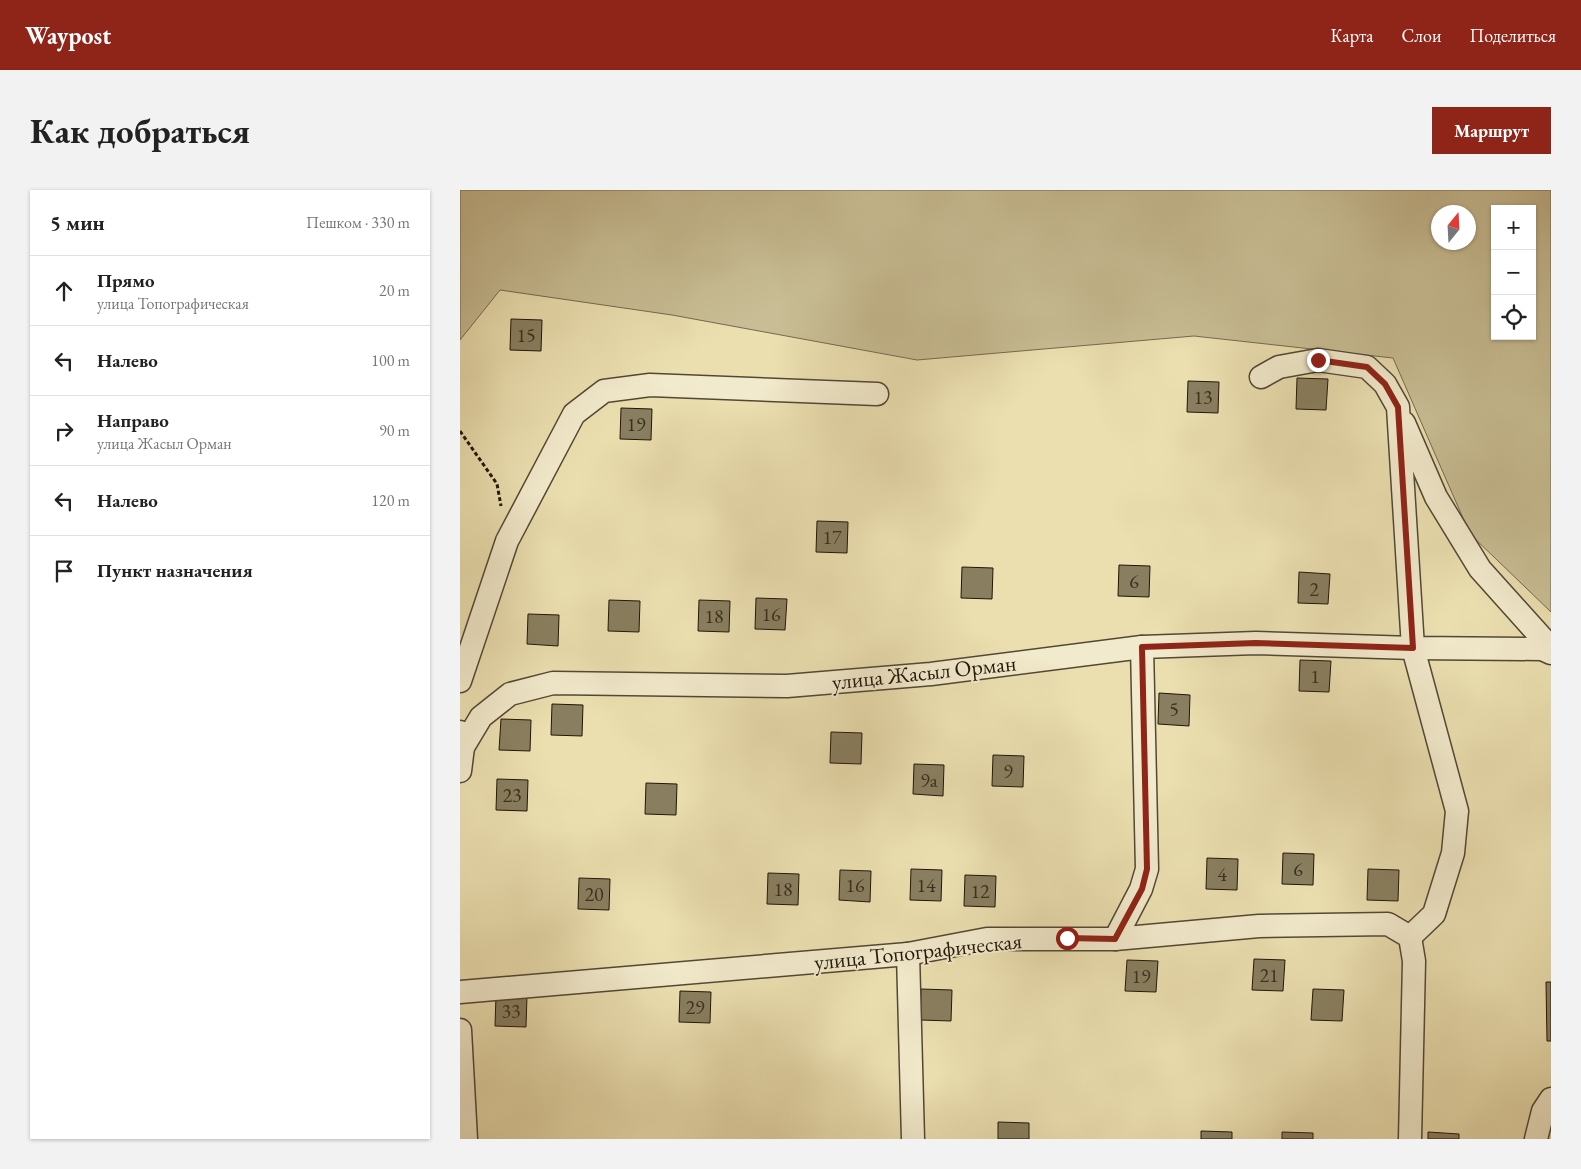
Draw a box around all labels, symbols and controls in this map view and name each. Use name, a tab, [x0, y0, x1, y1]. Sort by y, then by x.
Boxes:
text: Waypost	[25, 20, 111, 51]
text: Карта	[1331, 24, 1374, 47]
text: Слои	[1402, 24, 1441, 47]
text: Поделиться	[1469, 24, 1556, 47]
button: Маршрут	[1432, 107, 1551, 154]
text: Как добраться	[30, 108, 250, 153]
north arrow	[1431, 205, 1476, 250]
map controls	[1491, 205, 1536, 340]
button: +	[1491, 205, 1536, 250]
text: 5 мин	[50, 209, 105, 236]
text: Пешком · 330 m	[306, 212, 410, 233]
button: −	[1491, 250, 1536, 295]
text: Прямо	[97, 268, 155, 293]
icon: ahead	[50, 277, 78, 305]
text: 20 m	[379, 280, 410, 301]
text: улица Топографическая	[97, 293, 249, 314]
button: locate	[1491, 295, 1536, 340]
house number: 15	[516, 322, 536, 348]
icon: left	[50, 347, 78, 375]
text: Налево	[97, 348, 158, 373]
route end	[1307, 349, 1330, 372]
text: 100 m	[371, 350, 410, 371]
house number: 13	[1193, 384, 1213, 410]
text: Направо	[97, 408, 169, 433]
house number: 19	[626, 411, 646, 437]
icon: right	[50, 417, 78, 445]
text: 90 m	[379, 420, 410, 441]
text: улица Жасыл Орман	[97, 433, 232, 454]
icon: left	[50, 487, 78, 515]
text: Налево	[97, 488, 158, 513]
text: 120 m	[371, 490, 410, 511]
house number: 17	[822, 524, 842, 550]
icon: arrive	[50, 557, 78, 585]
text: Пункт назначения	[97, 558, 253, 583]
house number: 6	[1129, 568, 1139, 594]
house number: 2	[1309, 576, 1319, 602]
house number: 16	[761, 601, 781, 627]
house number: 18	[704, 603, 724, 629]
street label: улица Жасыл Орман	[830, 648, 1018, 697]
house number: 1	[1310, 663, 1320, 689]
house number: 5	[1169, 696, 1179, 722]
house number: 9	[1003, 758, 1013, 784]
house number: 9а	[920, 767, 938, 793]
house number: 23	[502, 782, 522, 808]
house number: 6	[1293, 856, 1303, 882]
house number: 4	[1217, 861, 1227, 887]
house number: 16	[845, 872, 865, 898]
house number: 14	[916, 872, 936, 898]
house number: 18	[773, 876, 793, 902]
house number: 12	[970, 878, 990, 904]
house number: 20	[584, 881, 604, 907]
street label: улица Топографическая	[813, 926, 1024, 977]
route start	[1056, 927, 1079, 950]
house number: 21	[1259, 962, 1279, 988]
house number: 19	[1131, 963, 1151, 989]
house number: 29	[685, 994, 705, 1020]
house number: 33	[501, 998, 521, 1024]

